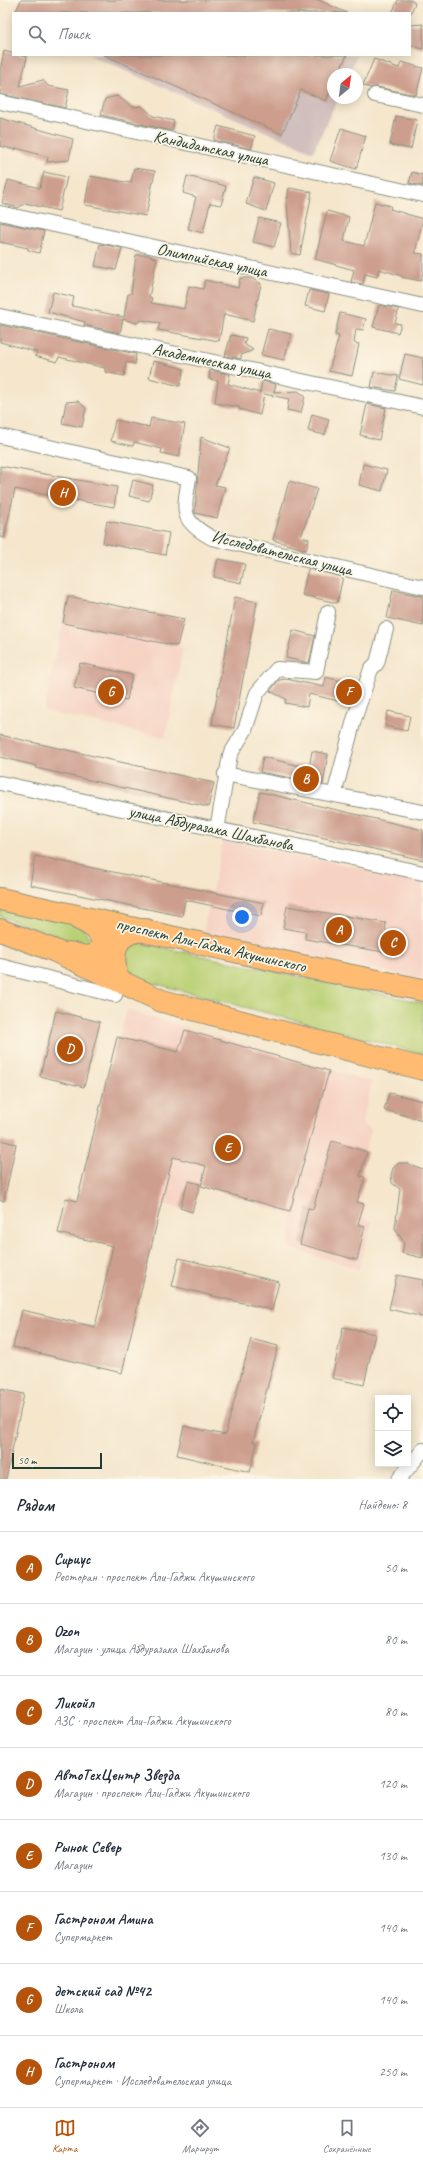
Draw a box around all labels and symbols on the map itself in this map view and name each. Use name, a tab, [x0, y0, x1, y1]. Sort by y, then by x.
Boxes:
north arrow	[327, 68, 363, 104]
street label: Кандидатская улица	[152, 126, 271, 171]
street label: Олимпийская улица	[155, 238, 270, 282]
street label: Академическая улица	[151, 338, 275, 384]
pin: H	[50, 478, 76, 508]
street label: Исследовательская улица	[210, 525, 356, 581]
pin: G	[98, 677, 124, 707]
pin: F	[336, 677, 362, 707]
pin: B	[293, 764, 319, 794]
street label: улица Абдуразака Шахбанова	[126, 800, 296, 856]
your location	[232, 907, 252, 927]
street label: проспект Али-Гаджи Акушинского	[114, 913, 309, 977]
pin: A	[326, 915, 352, 945]
pin: C	[380, 928, 406, 958]
pin: D	[57, 1034, 83, 1064]
pin: E	[215, 1133, 241, 1163]
scale bar	[12, 1451, 102, 1470]

